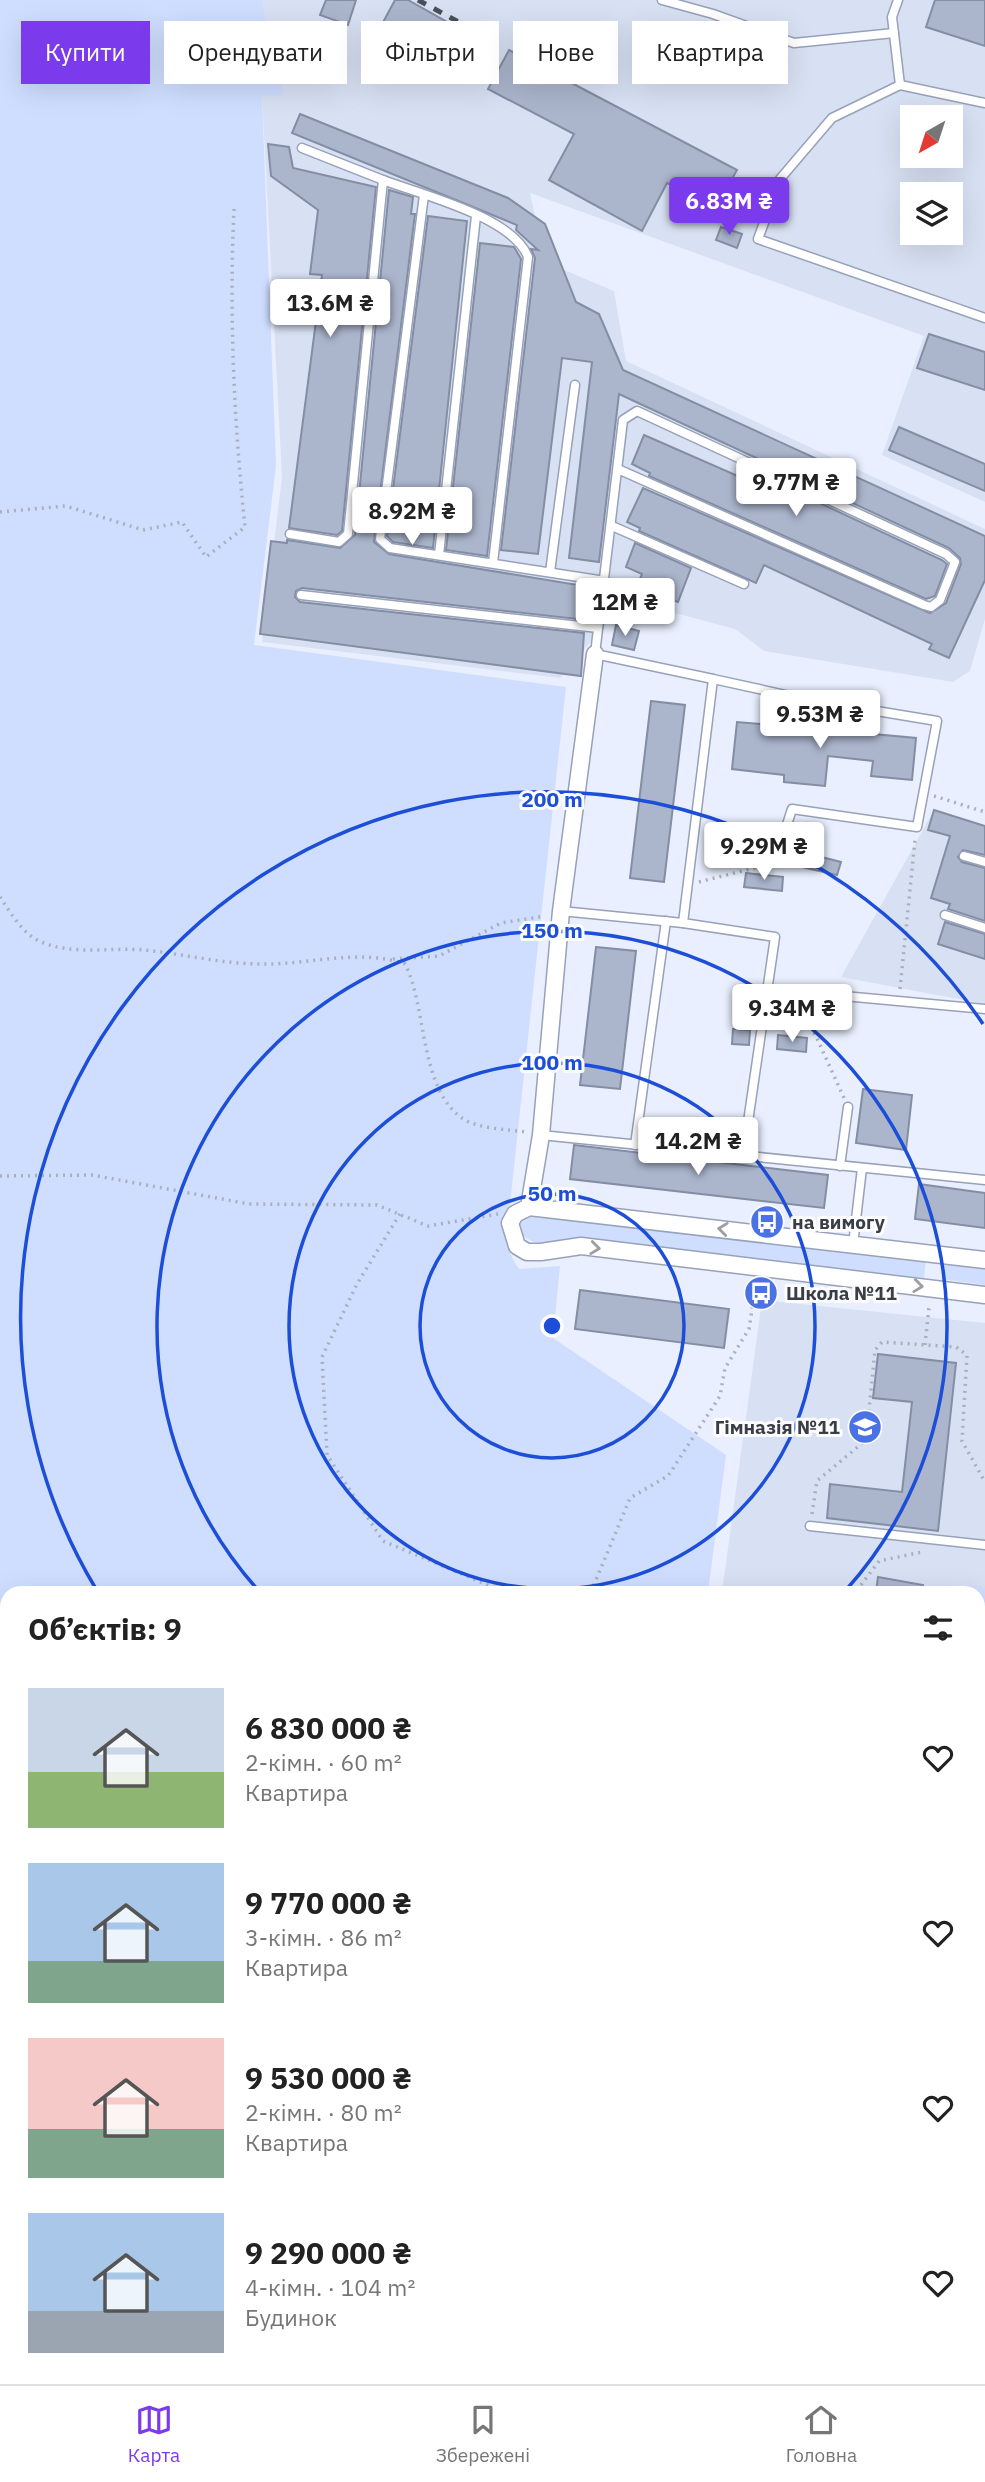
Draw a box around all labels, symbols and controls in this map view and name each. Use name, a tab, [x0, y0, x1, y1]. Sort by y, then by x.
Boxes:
chip: Купити	[21, 21, 150, 84]
chip: Орендувати	[164, 21, 347, 84]
chip: Фільтри	[361, 21, 499, 84]
chip: Нове	[513, 21, 618, 84]
chip: Квартира	[632, 21, 788, 84]
north arrow	[900, 105, 962, 168]
map controls	[900, 105, 963, 245]
pin: 6.83M ₴	[664, 177, 794, 237]
button: layers	[900, 182, 963, 245]
text: 6.83M ₴	[685, 185, 773, 215]
pin: 13.6M ₴	[265, 280, 395, 339]
text: 13.6M ₴	[286, 287, 374, 317]
pin: 9.77M ₴	[731, 458, 861, 518]
text: 9.77M ₴	[752, 466, 840, 496]
pin: 8.92M ₴	[347, 488, 477, 547]
text: 8.92M ₴	[368, 495, 456, 525]
pin: 12M ₴	[576, 578, 674, 638]
text: 12M ₴	[592, 586, 658, 616]
pin: 9.53M ₴	[755, 690, 885, 750]
text: 9.53M ₴	[776, 698, 864, 728]
text: 200 m	[521, 785, 583, 813]
pin: 9.29M ₴	[699, 822, 829, 882]
text: 9.29M ₴	[720, 830, 808, 860]
text: 150 m	[521, 916, 583, 944]
pin: 9.34M ₴	[727, 984, 857, 1044]
text: 9.34M ₴	[748, 992, 836, 1022]
text: 100 m	[521, 1048, 583, 1076]
pin: 14.2M ₴	[633, 1118, 763, 1177]
text: 14.2M ₴	[654, 1125, 742, 1155]
text: 50 m	[528, 1179, 576, 1207]
bus stop icon: на вимогу	[748, 1203, 786, 1241]
place label: на вимогу	[792, 1210, 886, 1234]
one-way arrow	[717, 1222, 728, 1237]
one-way arrow	[589, 1240, 601, 1255]
bus stop icon: Школа №11	[742, 1274, 780, 1312]
one-way arrow	[912, 1278, 924, 1293]
place label: Школа №11	[786, 1281, 898, 1305]
centre of rings	[540, 1314, 564, 1338]
school or university icon: Гімназія №11	[846, 1408, 884, 1446]
place label: Гімназія №11	[715, 1415, 841, 1439]
text: Об’єктів: 9	[28, 1609, 182, 1648]
icon: filters	[919, 1609, 957, 1647]
text: 6 830 000 ₴	[245, 1708, 412, 1747]
icon: home	[84, 1716, 168, 1800]
icon: heart	[919, 1739, 957, 1777]
text: 2-кімн. · 60 m²	[245, 1747, 402, 1777]
text: Квартира	[245, 1777, 348, 1807]
text: 9 770 000 ₴	[245, 1883, 412, 1922]
icon: home	[84, 1891, 168, 1975]
icon: heart	[919, 1914, 957, 1952]
text: 3-кімн. · 86 m²	[245, 1922, 402, 1952]
text: Квартира	[245, 1952, 348, 1982]
text: 9 530 000 ₴	[245, 2058, 412, 2097]
icon: home	[84, 2066, 168, 2150]
icon: heart	[919, 2089, 957, 2127]
text: 2-кімн. · 80 m²	[245, 2097, 402, 2127]
text: Квартира	[245, 2127, 348, 2157]
text: 9 290 000 ₴	[245, 2233, 412, 2272]
icon: home	[84, 2241, 168, 2325]
icon: heart	[919, 2264, 957, 2302]
text: 4-кімн. · 104 m²	[245, 2272, 415, 2302]
text: Будинок	[245, 2302, 337, 2332]
tab: Карта	[128, 2401, 180, 2467]
tab: Збережені	[436, 2401, 530, 2467]
tab: Головна	[786, 2401, 857, 2467]

